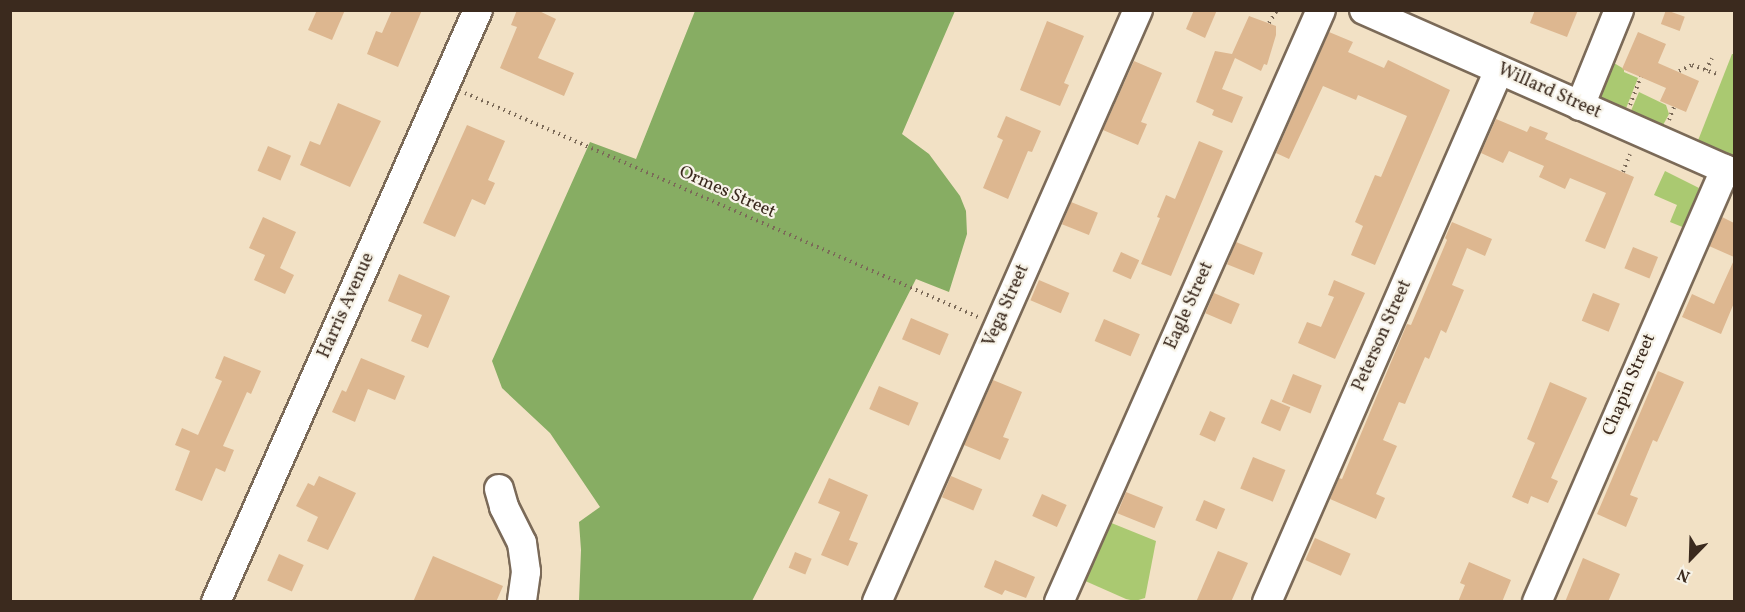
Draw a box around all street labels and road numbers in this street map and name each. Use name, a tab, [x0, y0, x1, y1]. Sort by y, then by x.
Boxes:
street label: Willard Street	[1494, 60, 1604, 124]
street label: Ormes Street	[675, 162, 779, 224]
street label: Harris Avenue	[314, 250, 380, 362]
street label: Eagle Street	[1161, 259, 1219, 353]
street label: Vega Street	[979, 261, 1035, 351]
street label: Peterson Street	[1349, 277, 1417, 395]
street label: Chapin Street	[1599, 331, 1661, 439]

